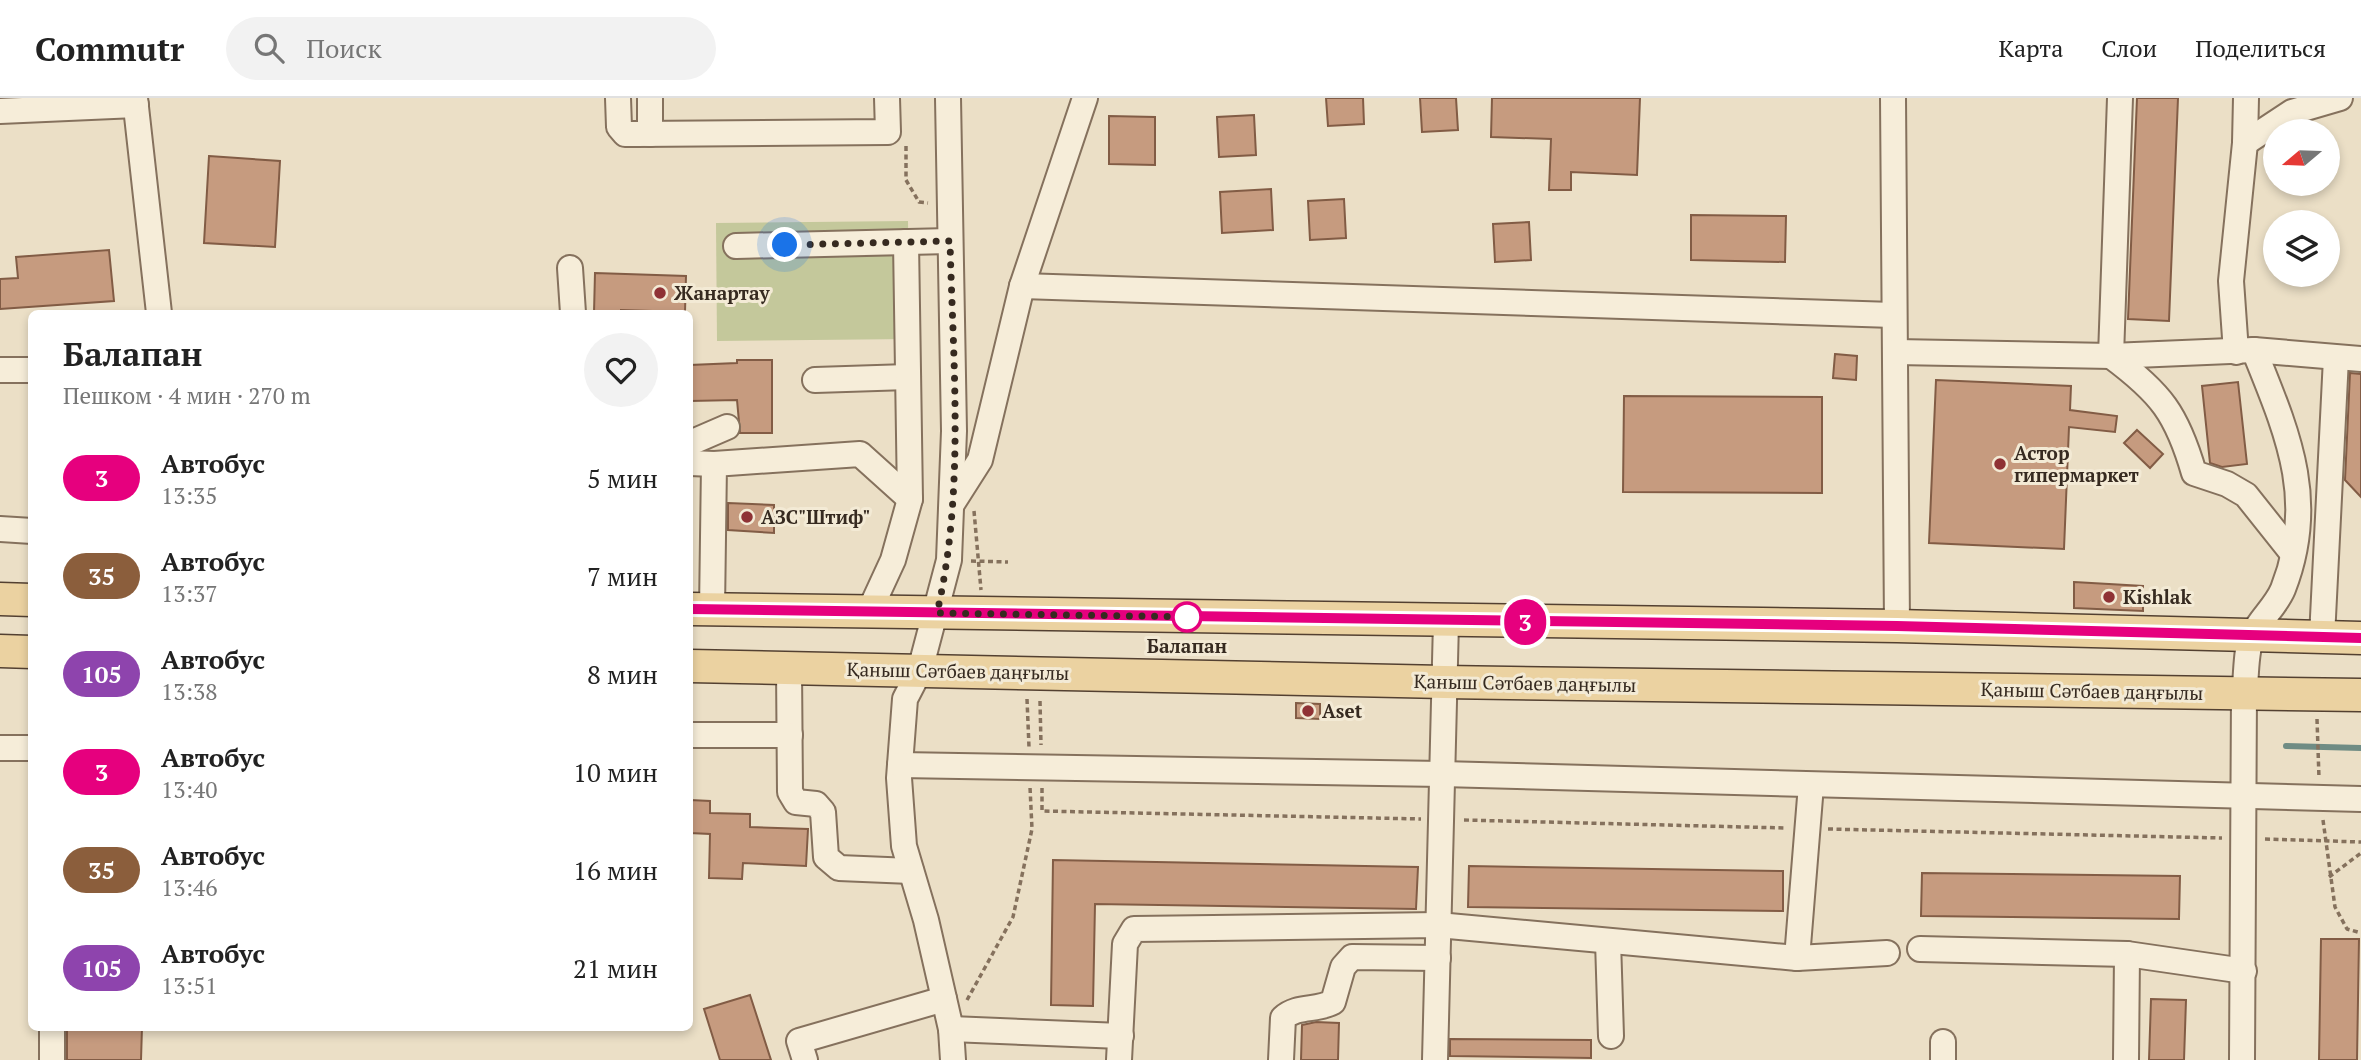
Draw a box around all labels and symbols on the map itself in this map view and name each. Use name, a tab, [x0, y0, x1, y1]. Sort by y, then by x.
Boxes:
north arrow	[2263, 119, 2340, 196]
your location	[767, 227, 802, 262]
place label: Жанартау	[674, 280, 771, 305]
marker: Жанартау	[652, 285, 668, 301]
place label: Астор гипермаркет	[2014, 440, 2139, 487]
marker: Астор гипермаркет	[1992, 456, 2008, 472]
place label: АЗС"Штиф"	[761, 504, 870, 529]
marker: АЗС"Штиф"	[739, 509, 755, 525]
place label: Kishlak	[2123, 584, 2192, 609]
marker: Kishlak	[2101, 589, 2117, 605]
line badge: 3	[1502, 599, 1548, 645]
marker: Балапан	[1172, 602, 1202, 632]
place label: Балапан	[1147, 633, 1228, 658]
street label: Қаныш Сәтбаев даңғылы	[847, 656, 1069, 685]
street label: Қаныш Сәтбаев даңғылы	[1414, 668, 1636, 697]
street label: Қаныш Сәтбаев даңғылы	[1981, 676, 2203, 705]
place label: Aset	[1322, 698, 1363, 723]
marker: Aset	[1300, 703, 1316, 719]

